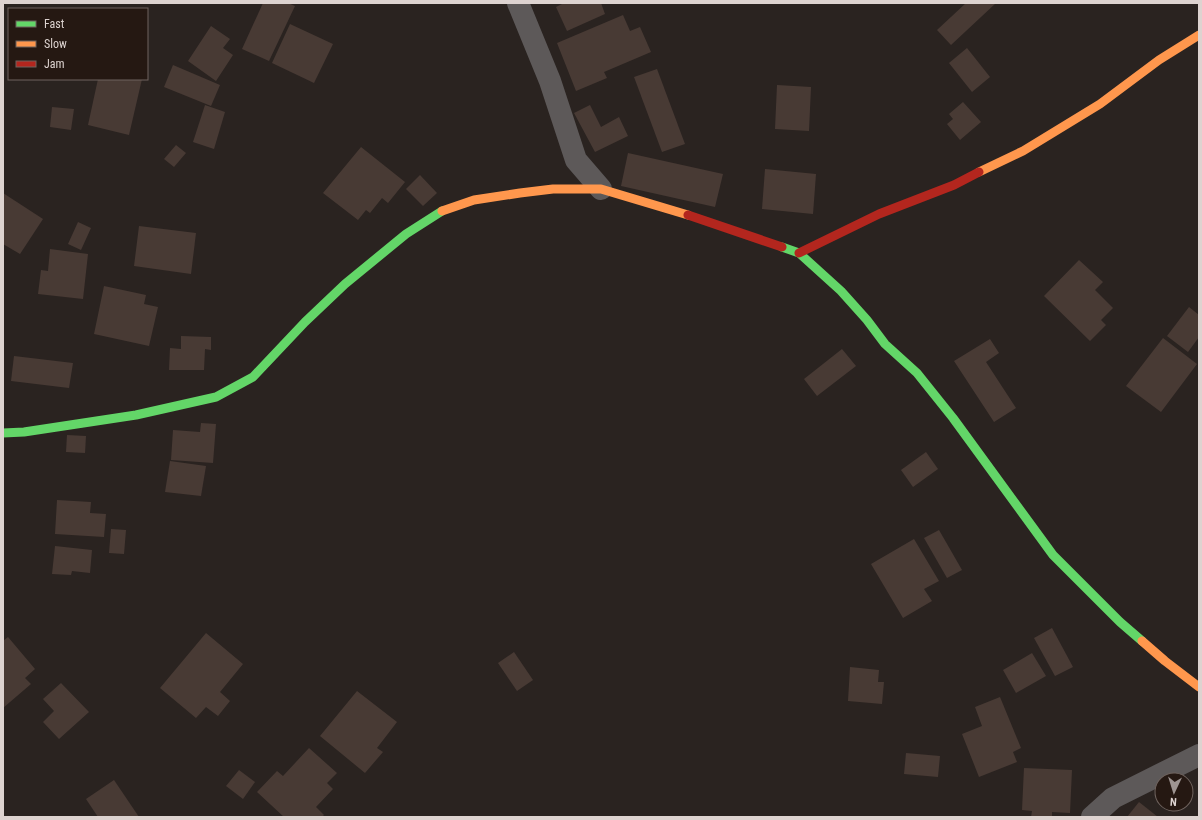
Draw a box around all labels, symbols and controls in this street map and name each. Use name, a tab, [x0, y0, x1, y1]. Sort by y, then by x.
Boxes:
legend	[8, 8, 148, 80]
text: Fast	[44, 17, 65, 31]
text: Slow	[44, 37, 67, 51]
text: Jam	[44, 57, 65, 71]
north arrow	[1154, 772, 1194, 812]
text: N	[1169, 795, 1177, 808]

